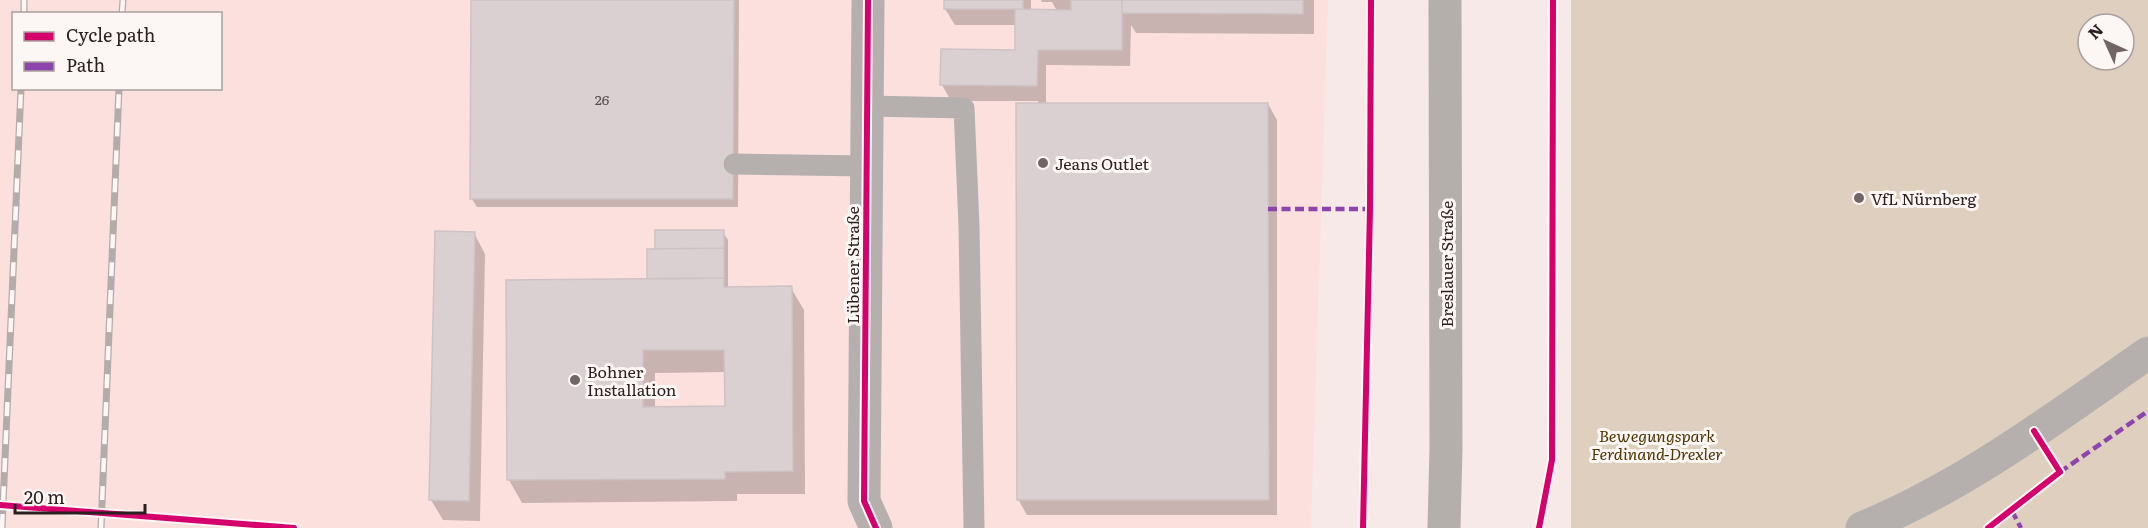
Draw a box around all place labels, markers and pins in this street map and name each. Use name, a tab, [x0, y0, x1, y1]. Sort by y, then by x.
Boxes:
place label: Jeans Outlet	[1055, 151, 1149, 175]
marker: Jeans Outlet	[1036, 156, 1050, 170]
place label: VfL Nürnberg	[1871, 186, 1976, 210]
marker: VfL Nürnberg	[1852, 191, 1866, 205]
place label: Bohner Installation	[587, 359, 677, 401]
marker: Bohner Installation	[568, 373, 582, 387]

